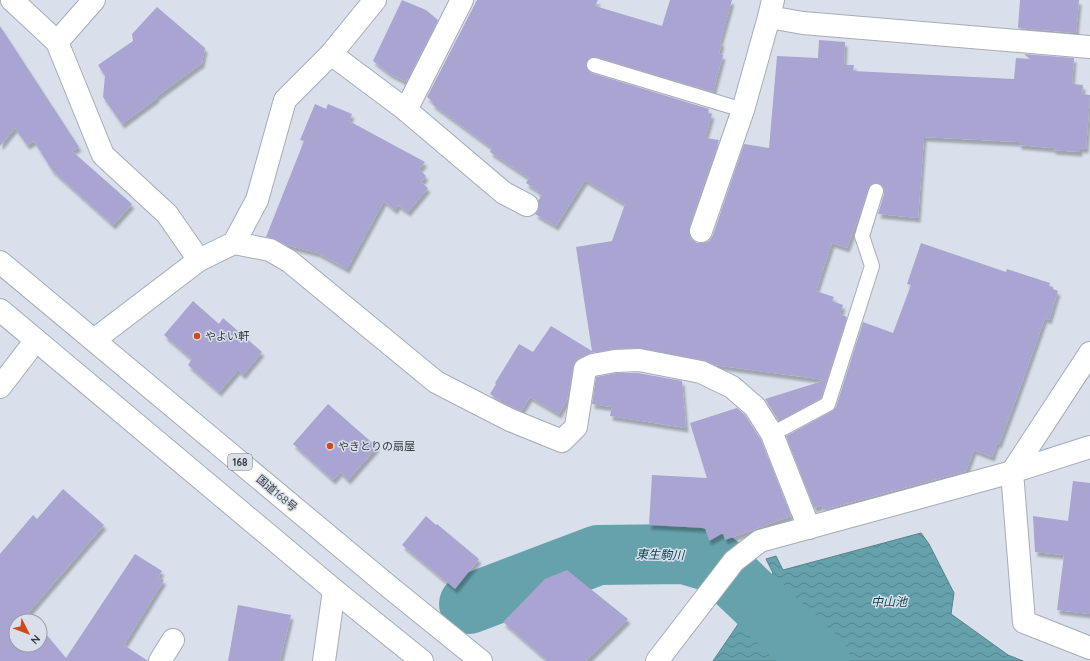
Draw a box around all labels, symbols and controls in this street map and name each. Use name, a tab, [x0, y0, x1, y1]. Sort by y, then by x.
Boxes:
place label: やよい軒	[205, 329, 250, 343]
marker: やよい軒	[192, 331, 202, 341]
place label: やきとりの扇屋	[338, 439, 415, 453]
marker: やきとりの扇屋	[325, 441, 335, 451]
road number: 168	[228, 454, 252, 470]
street label: 国道168号	[254, 472, 300, 514]
water label: 東生駒川	[636, 547, 686, 562]
water label: 中山池	[871, 594, 908, 609]
north arrow	[8, 613, 48, 653]
text: N	[28, 632, 43, 647]

